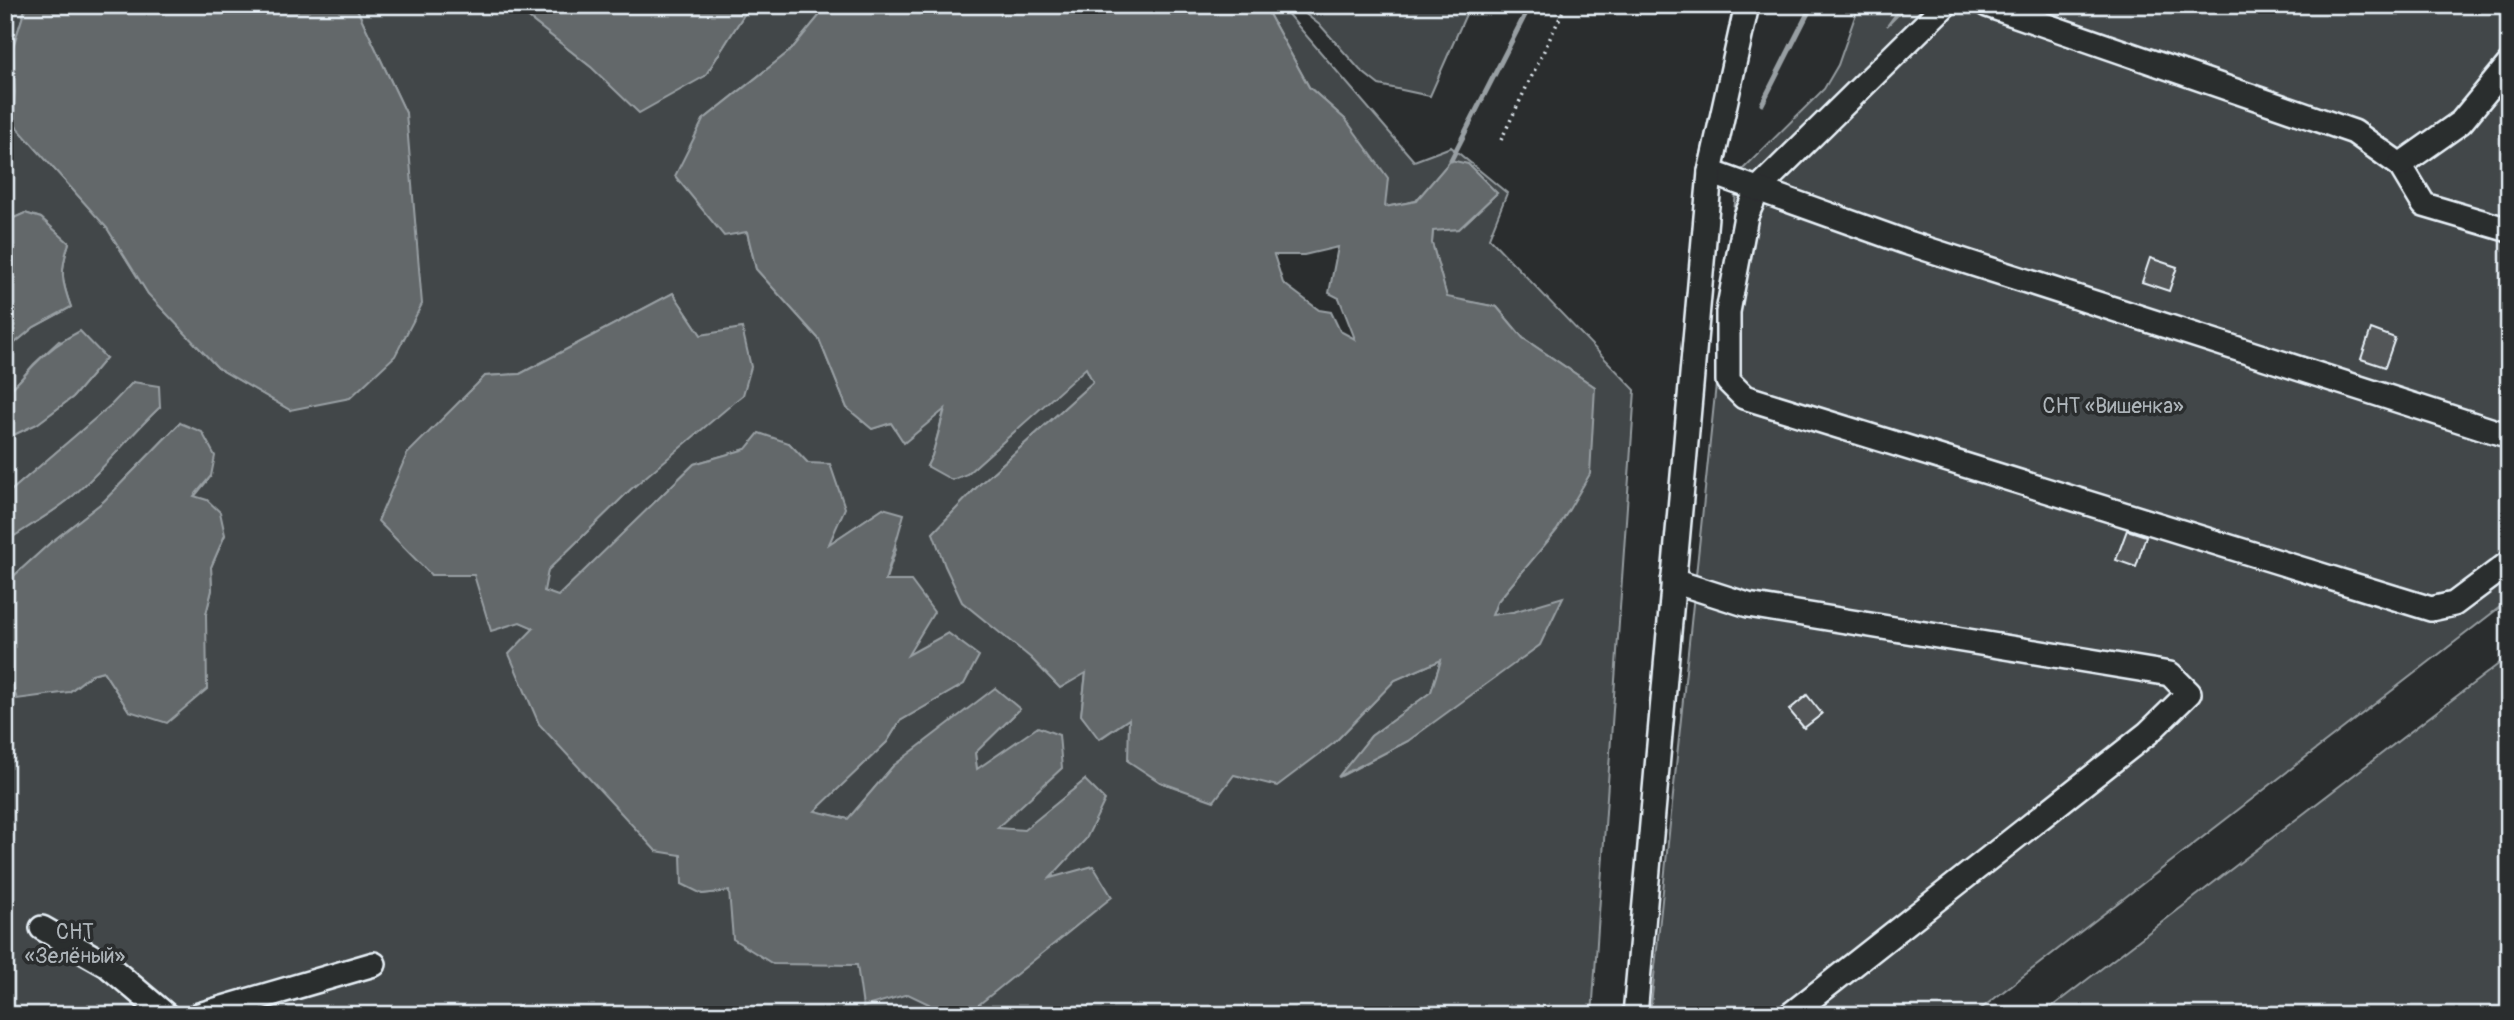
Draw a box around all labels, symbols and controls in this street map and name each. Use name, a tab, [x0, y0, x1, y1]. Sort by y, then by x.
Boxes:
park label: СНТ «Вишенка»	[2042, 393, 2184, 420]
park label: СНТ «Зелёный»	[25, 919, 126, 970]

